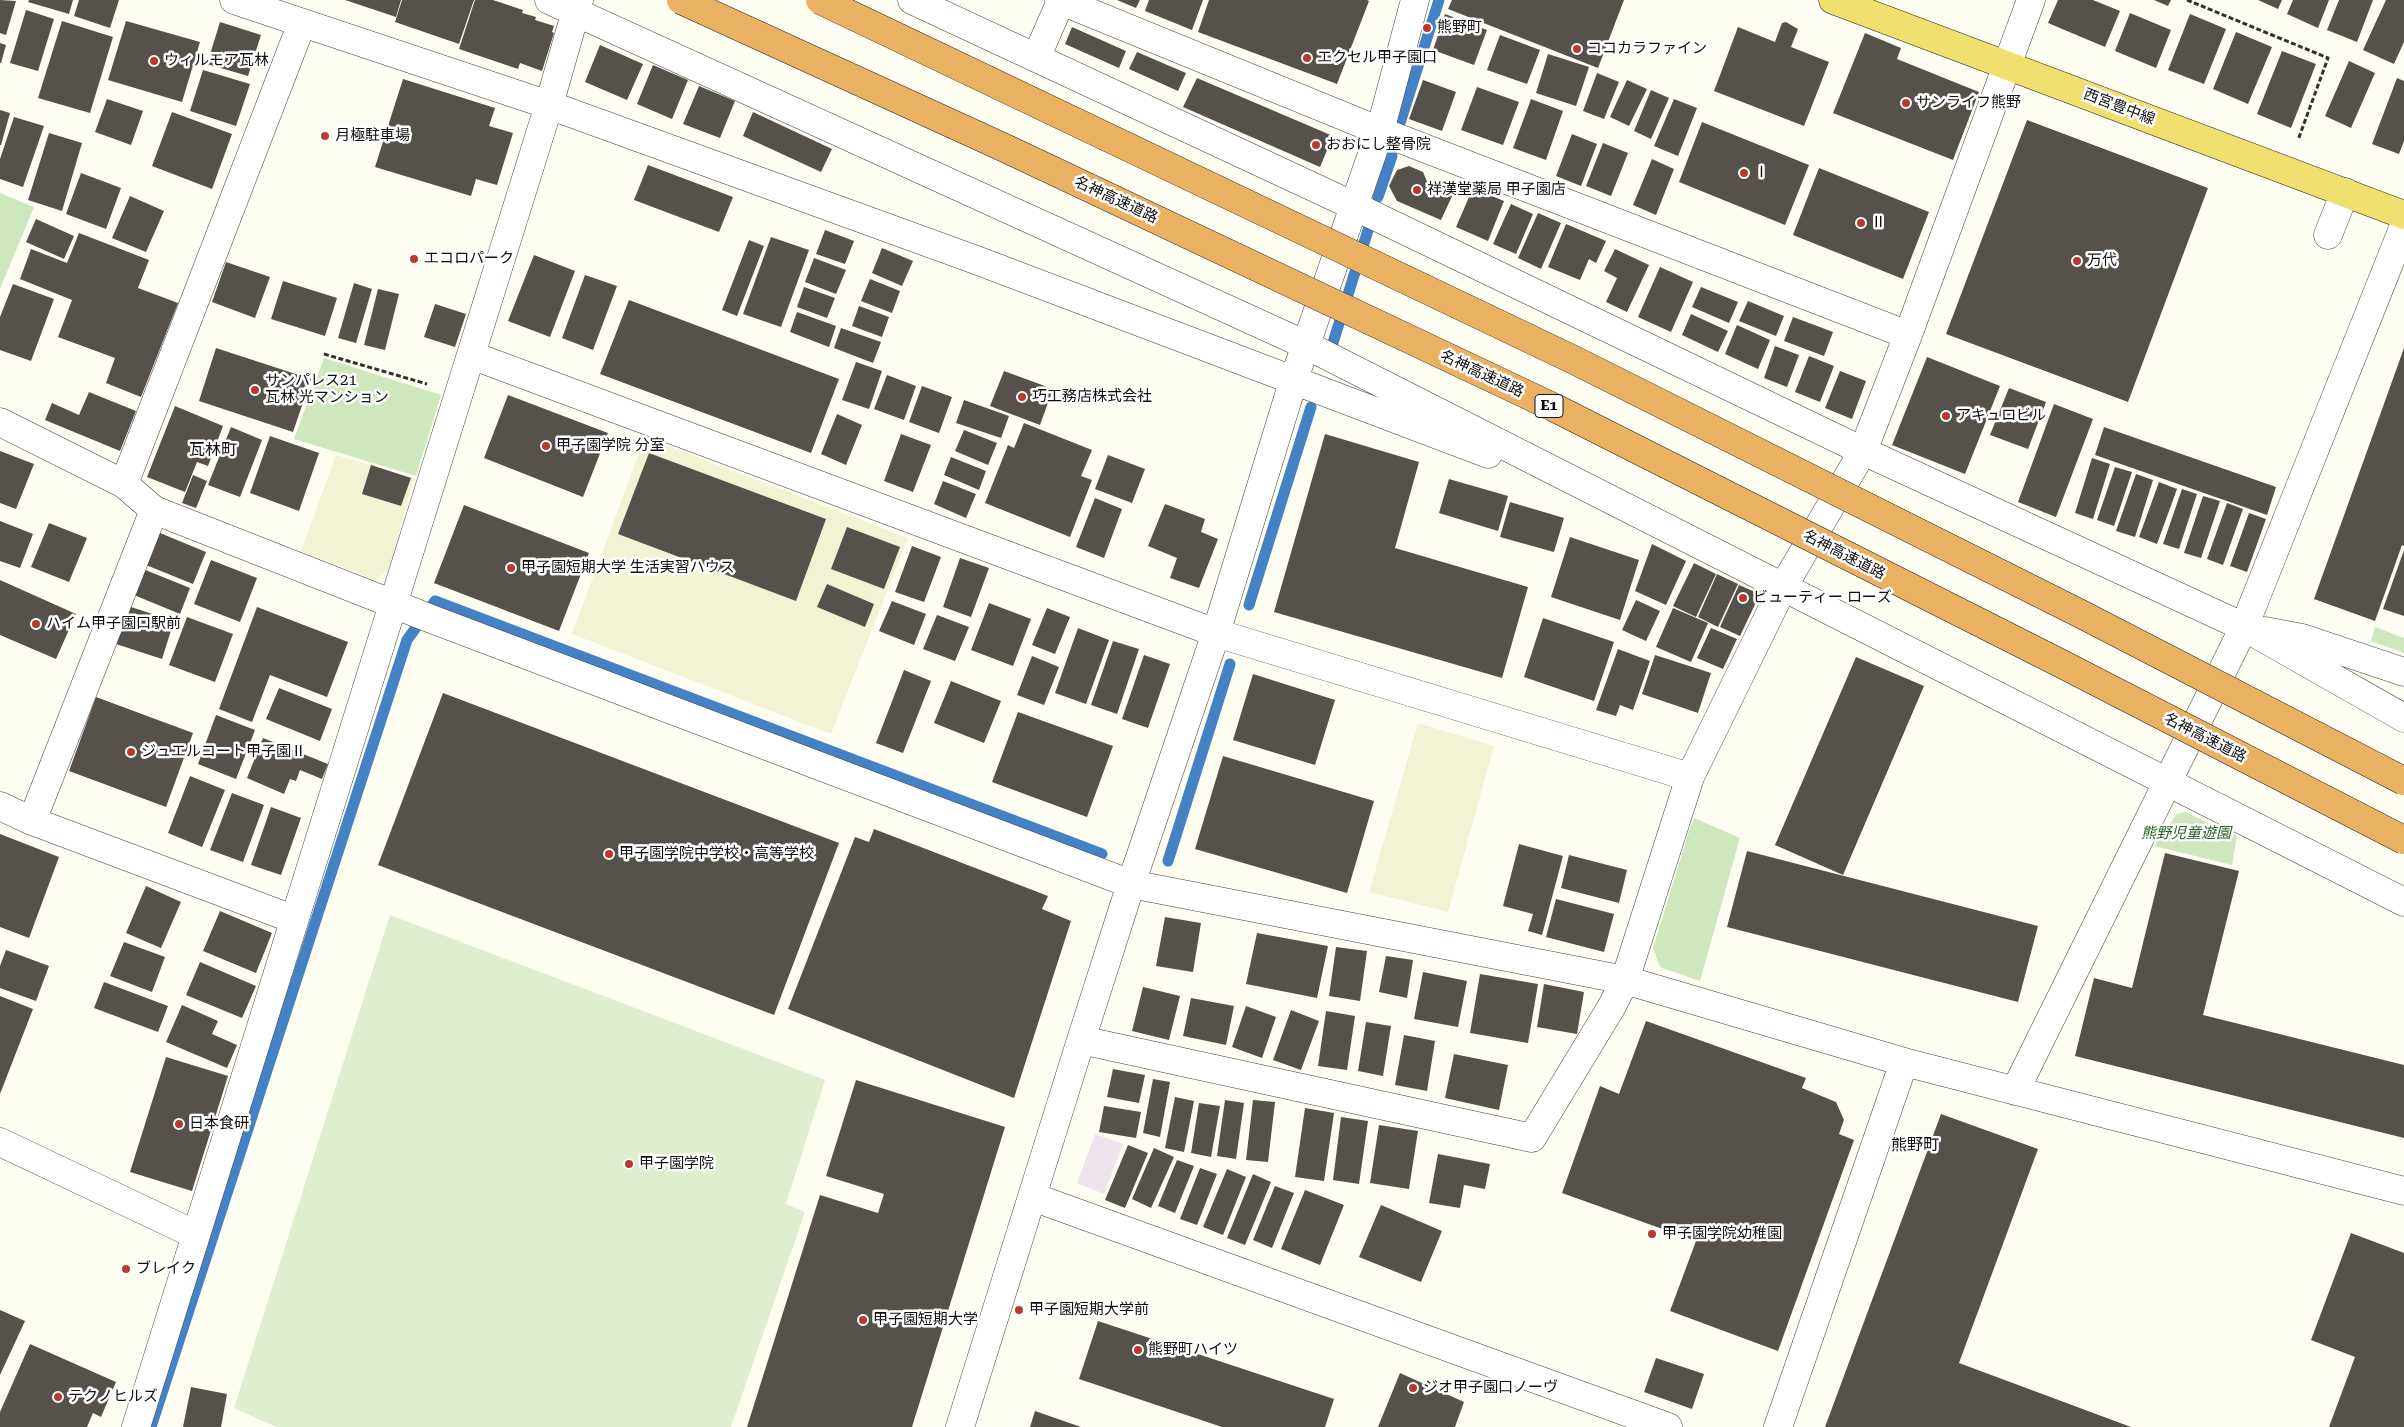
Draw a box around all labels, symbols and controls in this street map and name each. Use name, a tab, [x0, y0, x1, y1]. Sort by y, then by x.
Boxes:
place label: 熊野町	[1437, 19, 1482, 37]
marker: 熊野町	[1421, 22, 1433, 34]
place label: ココカラファイン	[1587, 40, 1707, 58]
marker: ココカラファイン	[1571, 43, 1583, 55]
place label: エクセル甲子園口	[1317, 49, 1437, 67]
place label: ウィルモア瓦林	[164, 52, 269, 70]
marker: エクセル甲子園口	[1301, 52, 1313, 64]
marker: ウィルモア瓦林	[148, 55, 160, 67]
street label: 西宮豊中線	[2081, 85, 2157, 129]
place label: サンライフ熊野	[1916, 94, 2021, 112]
marker: サンライフ熊野	[1900, 97, 1912, 109]
place label: 月極駐車場	[335, 127, 410, 145]
marker: 月極駐車場	[319, 130, 331, 142]
place label: おおにし整骨院	[1326, 136, 1431, 154]
marker: おおにし整骨院	[1310, 139, 1322, 151]
place label: Ⅰ	[1754, 164, 1769, 182]
marker: Ⅰ	[1738, 167, 1750, 179]
street label: 名神高速道路	[1071, 173, 1161, 227]
place label: 祥漢堂薬局 甲子園店	[1427, 181, 1566, 199]
marker: 祥漢堂薬局 甲子園店	[1411, 184, 1423, 196]
place label: Ⅱ	[1871, 214, 1886, 232]
marker: Ⅱ	[1855, 217, 1867, 229]
place label: エコロパーク	[424, 250, 514, 268]
place label: 万代	[2087, 252, 2117, 270]
marker: エコロパーク	[408, 253, 420, 265]
marker: 万代	[2071, 255, 2083, 267]
street label: 名神高速道路	[1437, 347, 1527, 401]
place label: サンパレス21 瓦林 光マンション	[265, 372, 389, 407]
marker: サンパレス21 瓦林 光マンション	[249, 384, 261, 396]
place label: 巧工務店株式会社	[1032, 388, 1152, 406]
marker: 巧工務店株式会社	[1016, 391, 1028, 403]
road number: E1	[1535, 394, 1563, 418]
place label: アキュロビル	[1956, 407, 2046, 425]
marker: アキュロビル	[1940, 410, 1952, 422]
place label: 甲子園学院 分室	[556, 437, 665, 455]
district label: 瓦林町	[189, 440, 237, 460]
marker: 甲子園学院 分室	[540, 440, 552, 452]
street label: 名神高速道路	[1800, 527, 1888, 583]
place label: 甲子園短期大学 生活実習ハウス	[521, 559, 735, 577]
marker: 甲子園短期大学 生活実習ハウス	[505, 562, 517, 574]
place label: ビューティー ローズ	[1753, 589, 1892, 607]
marker: ビューティー ローズ	[1737, 592, 1749, 604]
place label: ハイム甲子園口駅前	[46, 615, 181, 633]
marker: ハイム甲子園口駅前	[30, 618, 42, 630]
street label: 名神高速道路	[2161, 710, 2249, 766]
place label: ジュエルコート甲子園Ⅱ	[141, 743, 306, 761]
marker: ジュエルコート甲子園Ⅱ	[125, 746, 137, 758]
park label: 熊野児童遊園	[2141, 825, 2231, 843]
place label: 甲子園学院中学校・高等学校	[619, 845, 814, 863]
marker: 甲子園学院中学校・高等学校	[603, 848, 615, 860]
place label: 日本食研	[189, 1115, 249, 1133]
marker: 日本食研	[173, 1118, 185, 1130]
district label: 熊野町	[1891, 1135, 1939, 1155]
place label: 甲子園学院	[639, 1155, 714, 1173]
marker: 甲子園学院	[623, 1158, 635, 1170]
place label: 甲子園学院幼稚園	[1662, 1225, 1782, 1243]
marker: 甲子園学院幼稚園	[1646, 1228, 1658, 1240]
place label: ブレイク	[136, 1260, 196, 1278]
marker: ブレイク	[120, 1263, 132, 1275]
place label: 甲子園短期大学前	[1029, 1301, 1149, 1319]
marker: 甲子園短期大学前	[1013, 1304, 1025, 1316]
place label: 甲子園短期大学	[873, 1311, 978, 1329]
marker: 甲子園短期大学	[857, 1314, 869, 1326]
place label: 熊野町ハイツ	[1148, 1341, 1238, 1359]
marker: 熊野町ハイツ	[1132, 1344, 1144, 1356]
place label: ジオ甲子園口ノーヴ	[1423, 1379, 1558, 1397]
marker: ジオ甲子園口ノーヴ	[1407, 1382, 1419, 1394]
place label: テクノヒルズ	[68, 1388, 158, 1406]
marker: テクノヒルズ	[52, 1391, 64, 1403]

